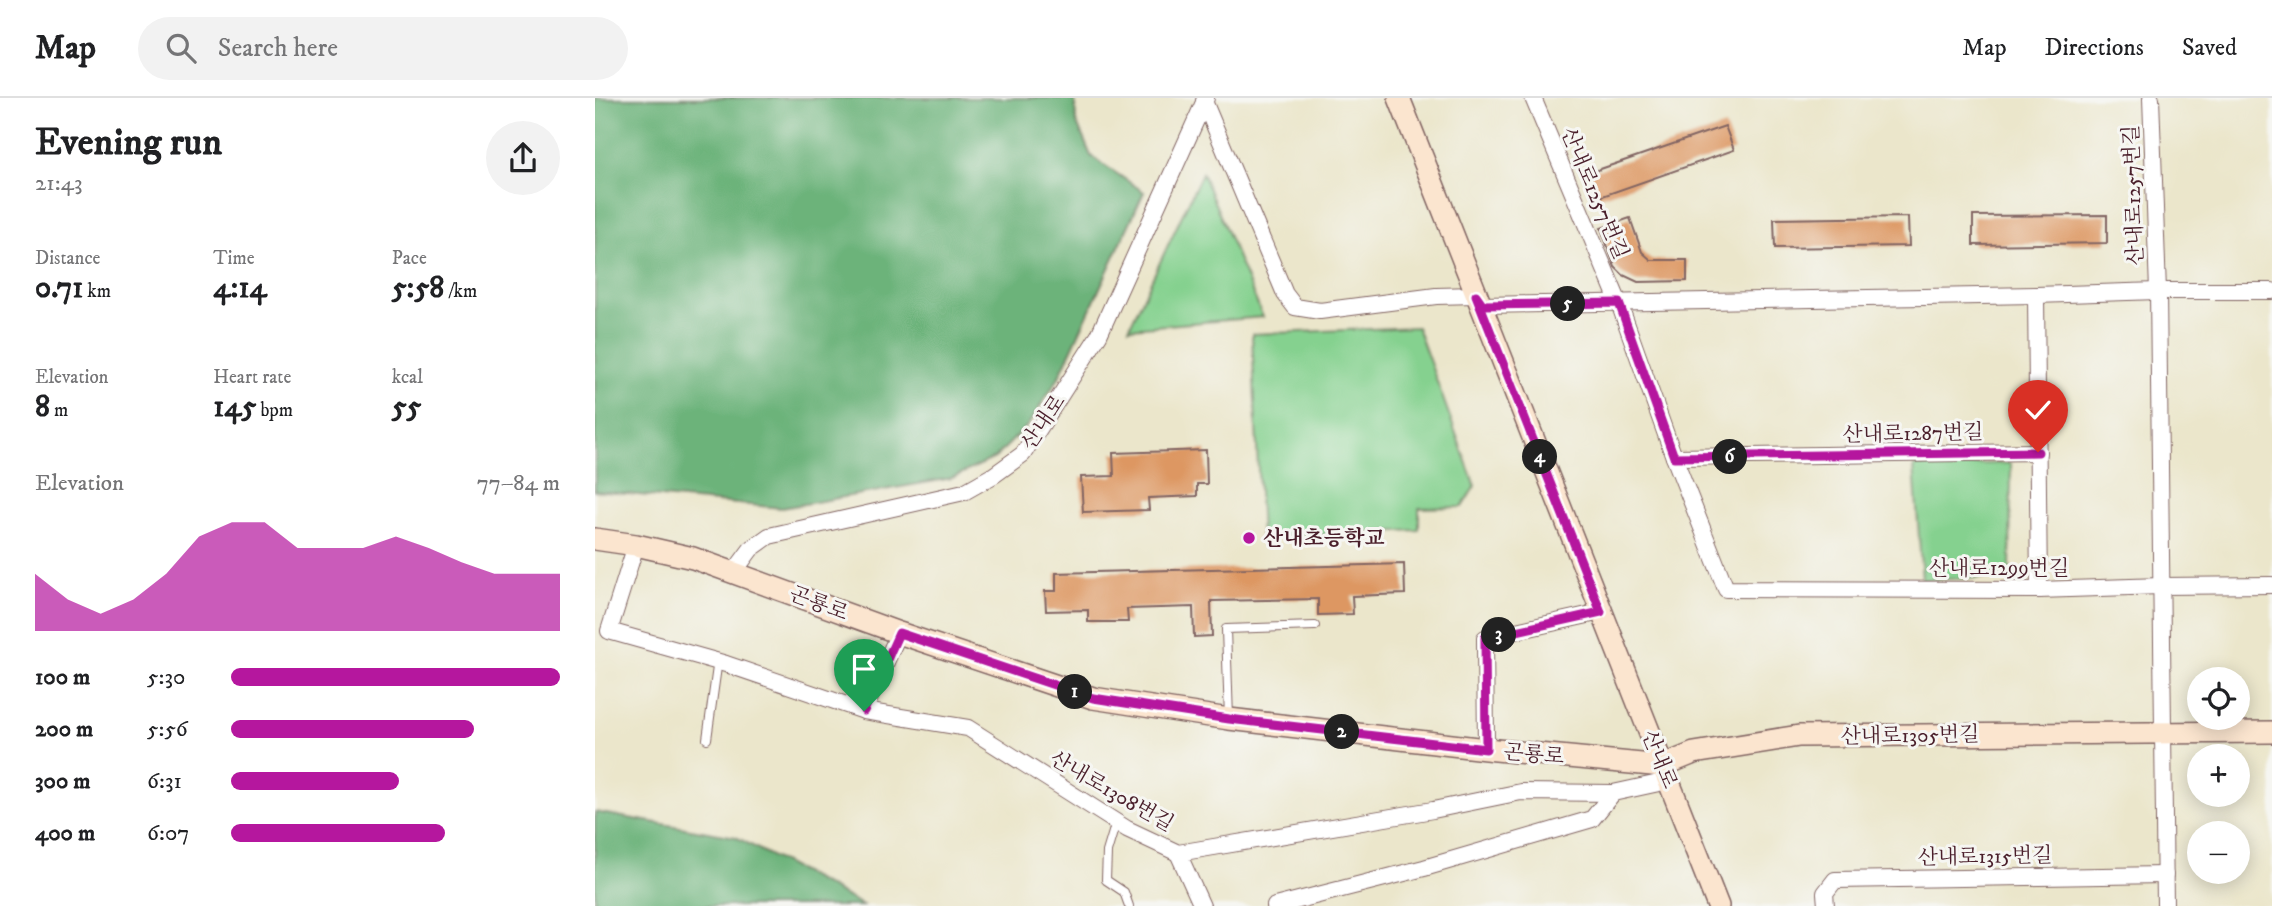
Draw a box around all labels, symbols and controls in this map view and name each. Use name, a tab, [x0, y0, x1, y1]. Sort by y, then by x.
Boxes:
search box	[138, 17, 628, 80]
text: Map	[35, 28, 96, 69]
icon: search	[162, 29, 200, 67]
text: Search here	[218, 32, 338, 65]
text: Map	[1962, 33, 2007, 63]
text: Directions	[2045, 33, 2144, 63]
text: Saved	[2182, 33, 2237, 63]
text: Evening run	[35, 119, 222, 167]
button: share	[486, 121, 560, 195]
street label: 산내로1257번길	[1555, 123, 1634, 263]
street label: 산내로1257번길	[2119, 124, 2149, 266]
text: 21:43	[35, 169, 83, 198]
text: Distance	[35, 247, 100, 270]
text: Time	[213, 247, 255, 270]
text: Pace	[392, 247, 427, 270]
text: 0.71	[35, 270, 83, 307]
text: 4:14	[213, 270, 267, 307]
text: 5:58	[392, 270, 444, 307]
text: km	[83, 280, 111, 303]
text: /km	[444, 280, 477, 303]
pin: 5	[1551, 286, 1585, 322]
text: 5	[1563, 292, 1572, 315]
text: Elevation	[35, 366, 109, 389]
text: Heart rate	[213, 366, 291, 389]
text: kcal	[392, 366, 423, 389]
pin	[2008, 380, 2068, 452]
text: 8	[35, 389, 50, 426]
text: 145	[213, 389, 256, 426]
text: 55	[392, 389, 421, 426]
street label: 산내로	[1016, 390, 1072, 455]
icon: check	[2019, 391, 2057, 429]
text: m	[50, 399, 68, 422]
text: bpm	[256, 399, 293, 422]
street label: 산내로1287번길	[1842, 420, 1984, 448]
pin: 4	[1523, 440, 1557, 474]
pin: 6	[1713, 440, 1747, 474]
text: 4	[1534, 445, 1545, 468]
text: 6	[1725, 445, 1734, 468]
text: Elevation	[35, 469, 124, 498]
text: 77–84 m	[477, 469, 560, 498]
place label: 산내초등학교	[1263, 526, 1385, 552]
marker: 산내초등학교	[1241, 530, 1257, 546]
street label: 산내로1299번길	[1929, 556, 2069, 582]
street label: 곤룡로	[786, 581, 852, 627]
pin: 3	[1481, 618, 1517, 652]
text: 3	[1495, 623, 1502, 646]
pin	[834, 639, 894, 711]
icon: arrive	[845, 650, 883, 688]
text: 100 m	[35, 663, 90, 692]
text: 5:30	[147, 663, 185, 692]
map controls	[2187, 667, 2250, 884]
button: locate	[2187, 667, 2250, 730]
pin: 1	[1057, 674, 1093, 710]
text: 1	[1071, 680, 1078, 703]
pin: 2	[1325, 714, 1359, 750]
text: 200 m	[35, 715, 93, 744]
text: 5:56	[147, 715, 188, 744]
text: 2	[1337, 720, 1346, 743]
street label: 산내로1305번길	[1840, 722, 1980, 750]
street label: 산내로	[1636, 726, 1683, 792]
street label: 곤룡로	[1502, 739, 1565, 771]
button: +	[2187, 744, 2250, 807]
street label: 산내로1308번길	[1045, 746, 1178, 838]
text: 300 m	[35, 767, 91, 796]
text: 6:31	[147, 767, 182, 796]
text: 400 m	[35, 819, 95, 848]
text: 6:07	[147, 819, 189, 848]
button: −	[2187, 821, 2250, 884]
street label: 산내로1315번길	[1917, 843, 2053, 871]

